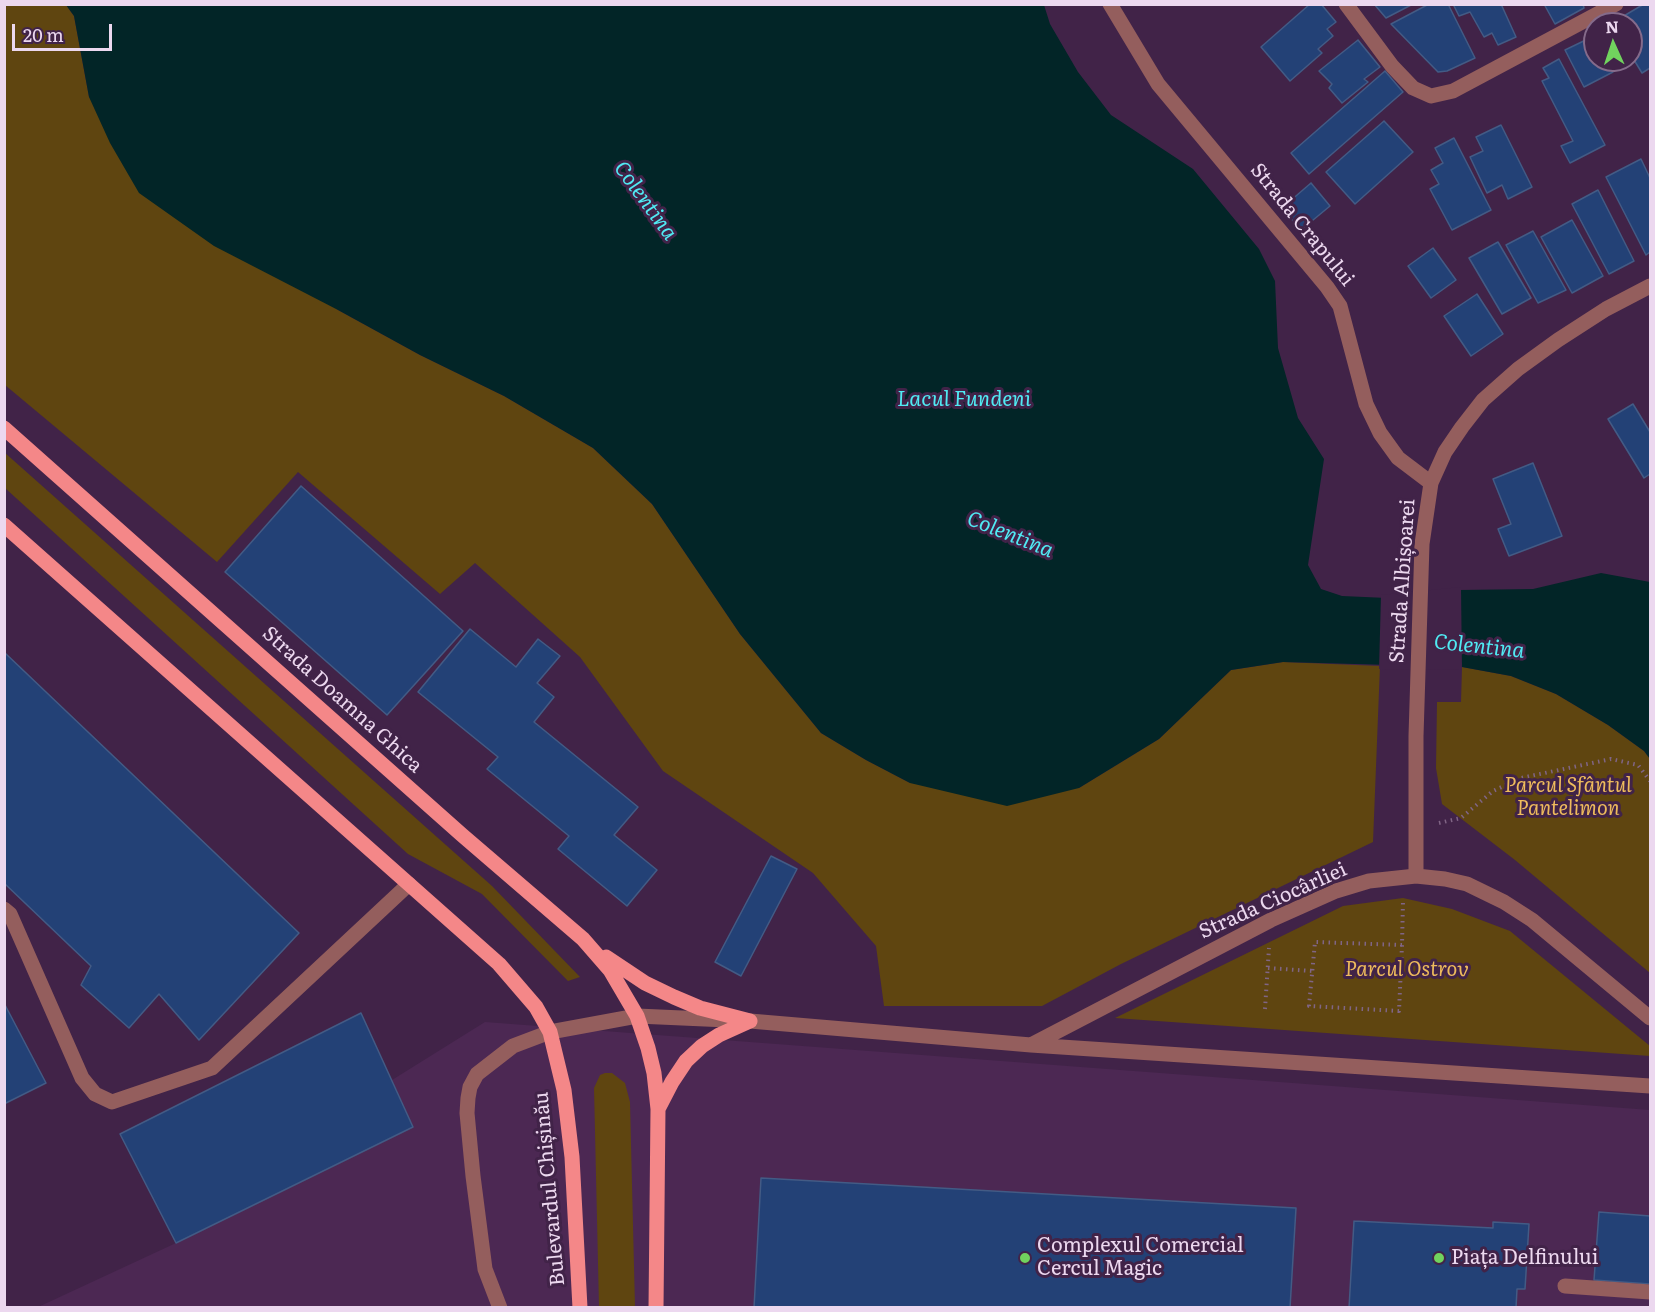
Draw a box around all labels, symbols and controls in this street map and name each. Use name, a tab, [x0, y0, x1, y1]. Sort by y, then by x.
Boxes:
scale bar	[15, 12, 116, 50]
north arrow	[1583, 12, 1643, 72]
text: N	[1605, 14, 1620, 38]
text: 20 m	[23, 21, 64, 48]
water label: Colentina	[608, 157, 682, 245]
street label: Strada Crapului	[1245, 159, 1359, 291]
water label: Lacul Fundeni	[897, 387, 1031, 413]
street label: Strada Albișoarei	[1385, 498, 1421, 664]
water label: Colentina	[963, 506, 1057, 564]
street label: Strada Doamna Ghica	[257, 622, 427, 778]
water label: Colentina	[1432, 630, 1526, 664]
park label: Parcul Sfântul Pantelimon	[1504, 774, 1632, 821]
street label: Strada Ciocârliei	[1196, 858, 1350, 944]
park label: Parcul Ostrov	[1345, 958, 1469, 982]
street label: Bulevardul Chișinău	[530, 1091, 570, 1287]
place label: Complexul Comercial Cercul Magic	[1037, 1234, 1244, 1281]
place label: Piața Delfinului	[1451, 1246, 1598, 1270]
marker: Complexul Comercial Cercul Magic	[1018, 1251, 1032, 1265]
marker: Piața Delfinului	[1432, 1251, 1446, 1265]

